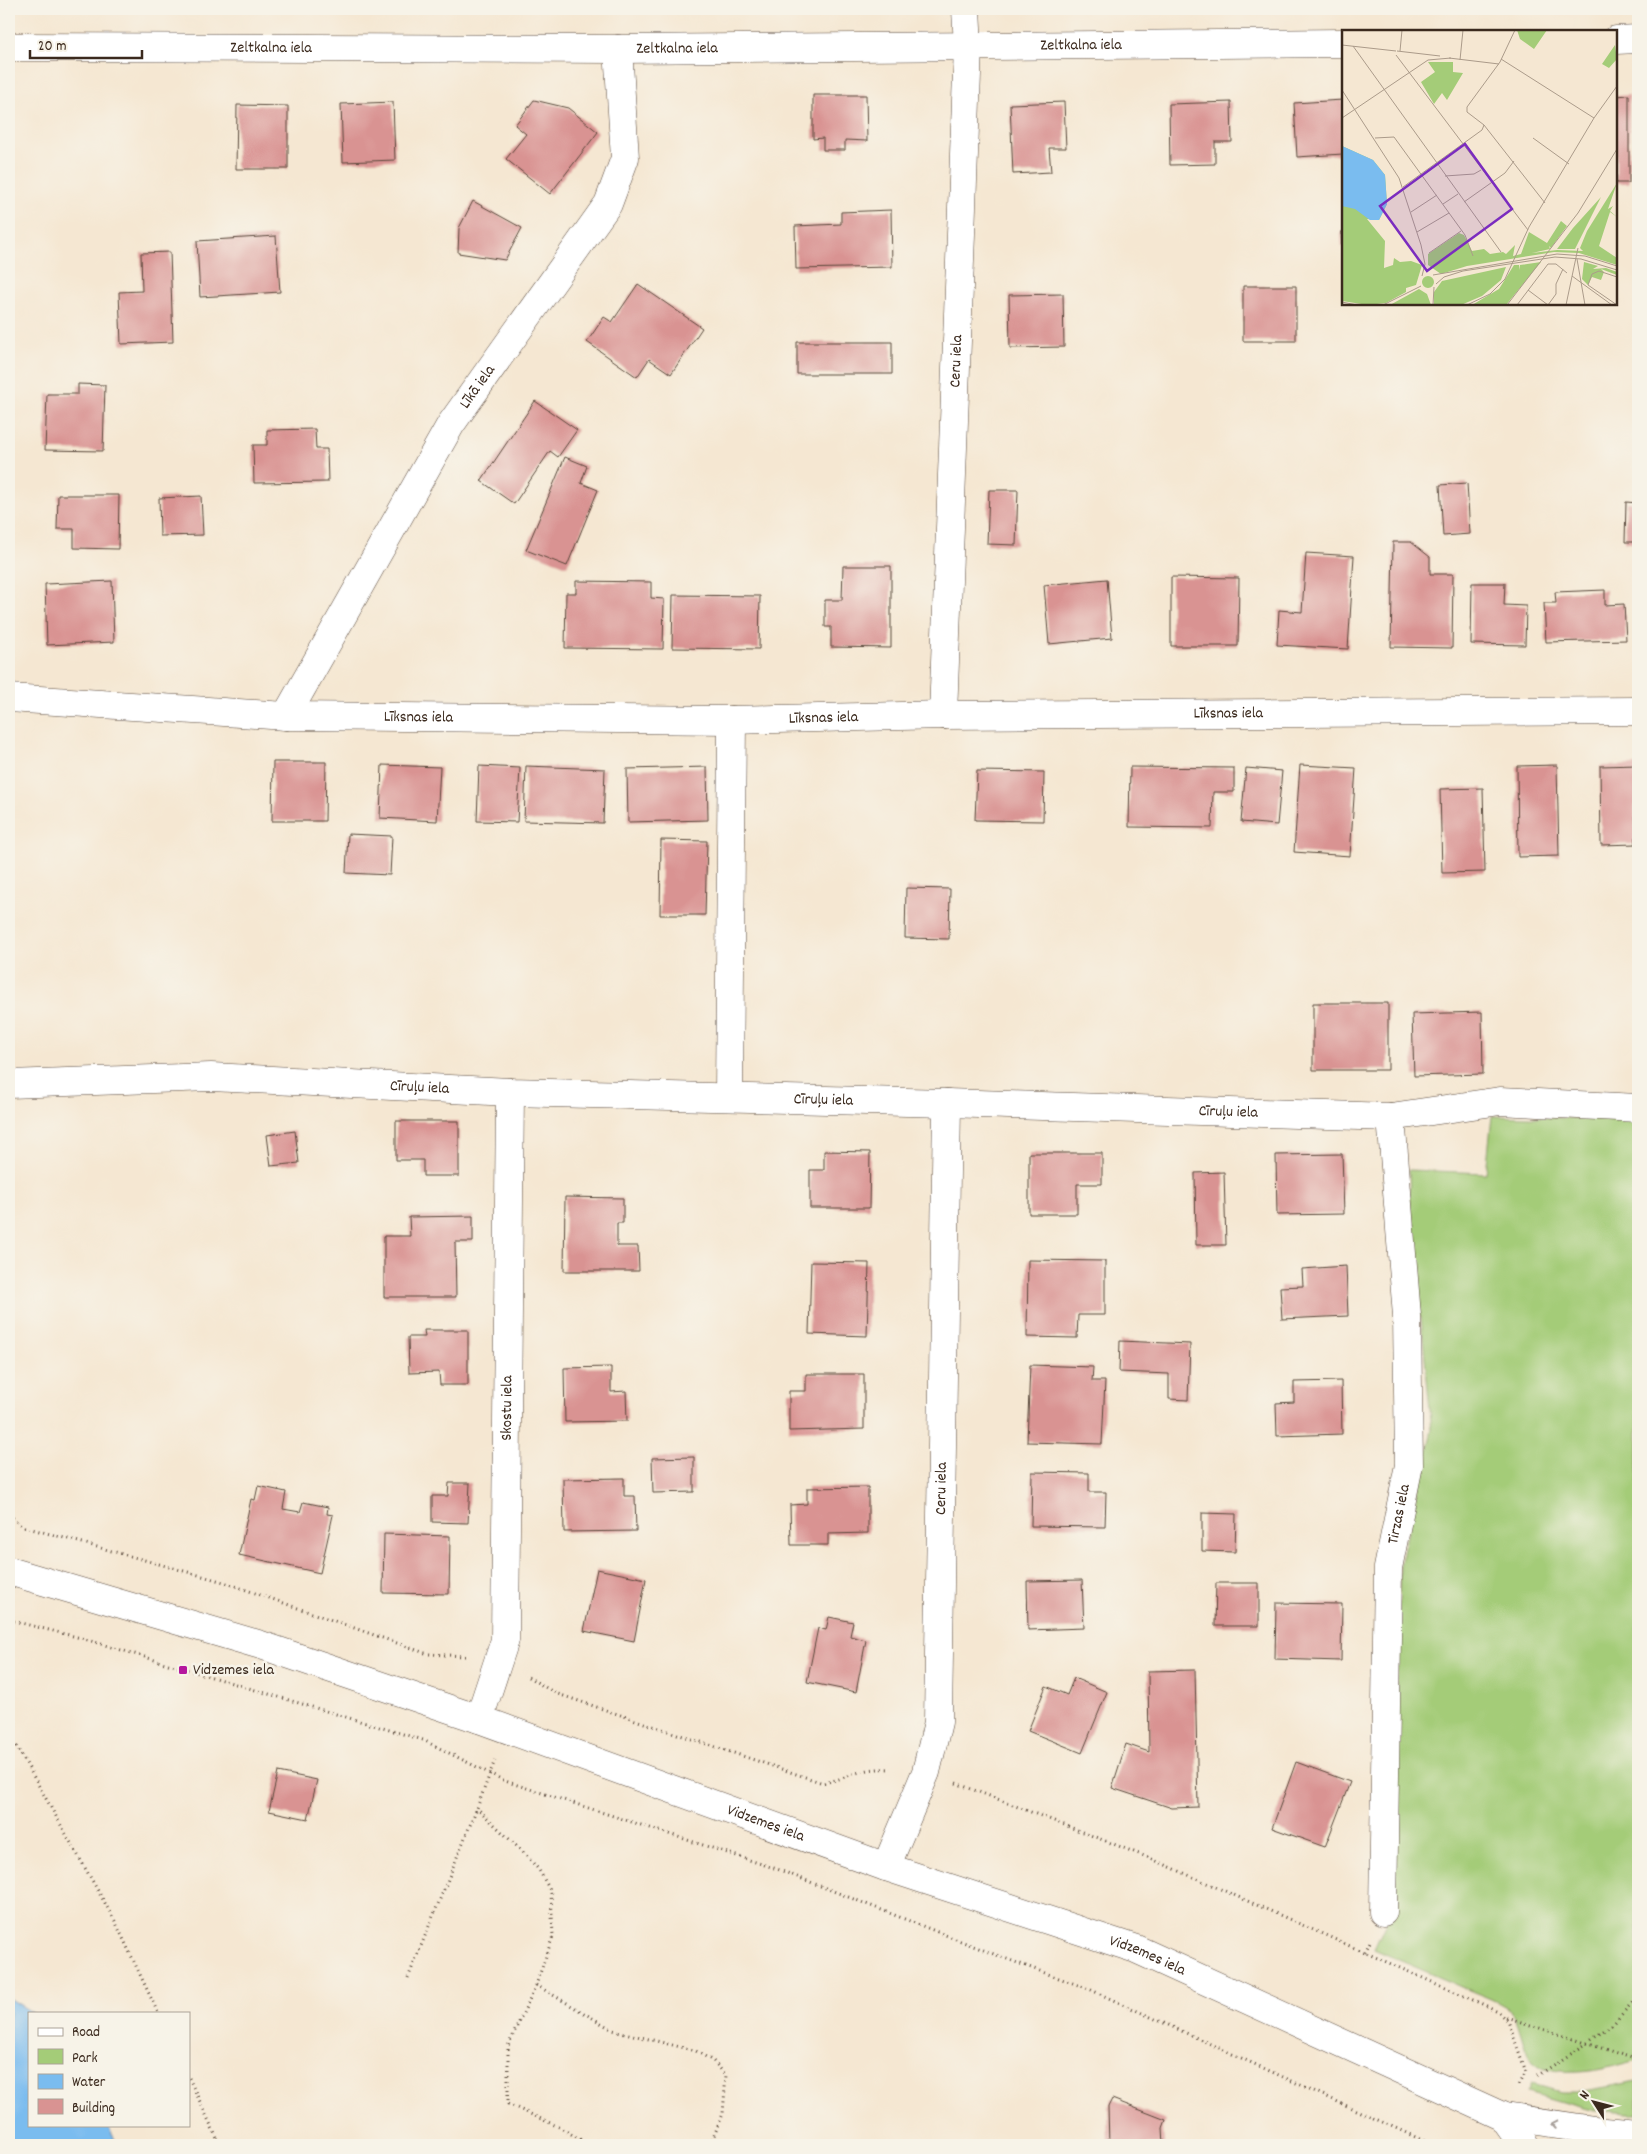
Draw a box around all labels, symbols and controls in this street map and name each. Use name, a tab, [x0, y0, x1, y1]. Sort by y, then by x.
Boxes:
scale bar	[30, 28, 142, 60]
inset map	[1342, 30, 1617, 305]
street label: Zeltkalna iela	[1040, 33, 1122, 57]
text: 20 m	[38, 36, 66, 58]
street label: Zeltkalna iela	[230, 36, 312, 59]
street label: Zeltkalna iela	[636, 37, 718, 60]
street label: Ceru iela	[944, 334, 969, 388]
street label: Līkā iela	[454, 360, 501, 414]
street label: Līksnas iela	[1194, 702, 1264, 725]
street label: Līksnas iela	[384, 705, 454, 729]
street label: Līksnas iela	[788, 706, 859, 730]
street label: Cīruļu iela	[389, 1074, 450, 1100]
street label: Cīruļu iela	[793, 1088, 854, 1112]
street label: Cīruļu iela	[1198, 1099, 1259, 1124]
street label: Skostu iela	[495, 1375, 519, 1441]
street label: Ceru iela	[930, 1461, 953, 1515]
street label: Tirzas iela	[1382, 1482, 1416, 1546]
place label: Vidzemes iela	[193, 1659, 274, 1682]
marker: Vidzemes iela	[177, 1664, 189, 1676]
street label: Vidzemes iela	[724, 1799, 808, 1848]
street label: Vidzemes iela	[1106, 1929, 1190, 1982]
legend	[28, 2012, 190, 2126]
text: Road	[72, 2022, 100, 2044]
text: Park	[72, 2048, 98, 2070]
text: Water	[72, 2072, 106, 2094]
north arrow	[1570, 2076, 1620, 2126]
text: N	[1575, 2087, 1595, 2104]
text: Building	[72, 2098, 115, 2120]
one-way arrow	[1551, 2119, 1560, 2129]

